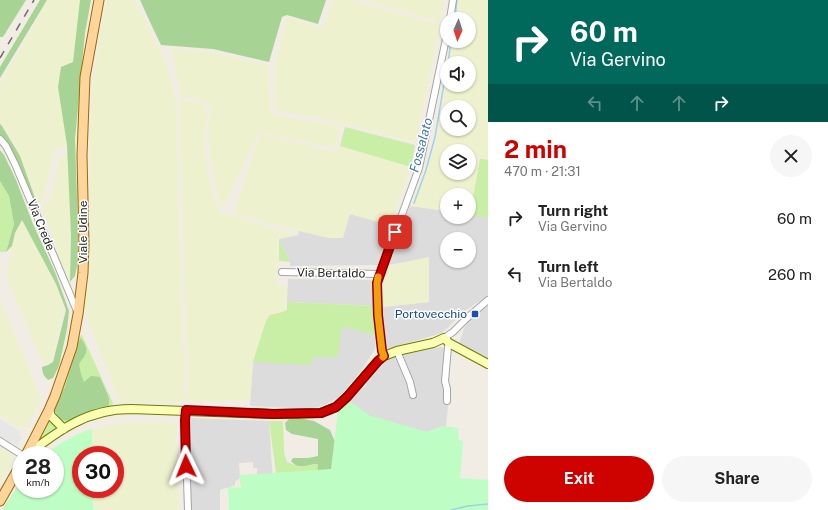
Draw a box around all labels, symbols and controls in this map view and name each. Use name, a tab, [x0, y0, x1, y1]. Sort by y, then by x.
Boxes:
north arrow	[440, 12, 476, 48]
map controls	[440, 12, 476, 268]
text: 60 m	[570, 15, 638, 48]
icon: right	[504, 16, 556, 68]
text: Via Gervino	[570, 49, 666, 70]
button: sound	[440, 56, 476, 92]
icon: left	[584, 92, 606, 114]
icon: ahead	[626, 92, 648, 114]
icon: ahead	[668, 92, 690, 114]
icon: right	[710, 92, 732, 114]
button: search	[440, 100, 476, 136]
water label: Fossalato	[407, 116, 435, 174]
text: 2 min	[504, 135, 567, 163]
button: close	[770, 135, 812, 177]
button: layers	[440, 144, 476, 180]
text: 470 m · 21:31	[504, 164, 581, 179]
button: +	[440, 188, 476, 224]
street label: Via Crede	[24, 197, 58, 253]
street label: Viale Udine	[76, 200, 90, 264]
text: Turn right	[538, 202, 608, 219]
icon: right	[504, 207, 526, 229]
text: 60 m	[777, 210, 812, 227]
pin	[378, 215, 412, 249]
text: Via Gervino	[538, 219, 607, 234]
icon: arrive	[384, 221, 406, 243]
button: −	[440, 232, 476, 268]
text: Turn left	[538, 258, 599, 275]
icon: left	[504, 263, 526, 285]
street label: Via Bertaldo	[297, 265, 366, 281]
text: 260 m	[768, 266, 812, 283]
text: Via Bertaldo	[538, 275, 612, 290]
place label: Portovecchio	[395, 307, 467, 321]
marker: Portovecchio	[470, 309, 480, 319]
position arrow	[165, 445, 207, 487]
speed limit sign: 30	[72, 446, 124, 498]
text: 28	[25, 455, 51, 479]
button: Exit	[504, 456, 654, 502]
button: Share	[662, 456, 812, 502]
text: km/h	[26, 476, 50, 488]

